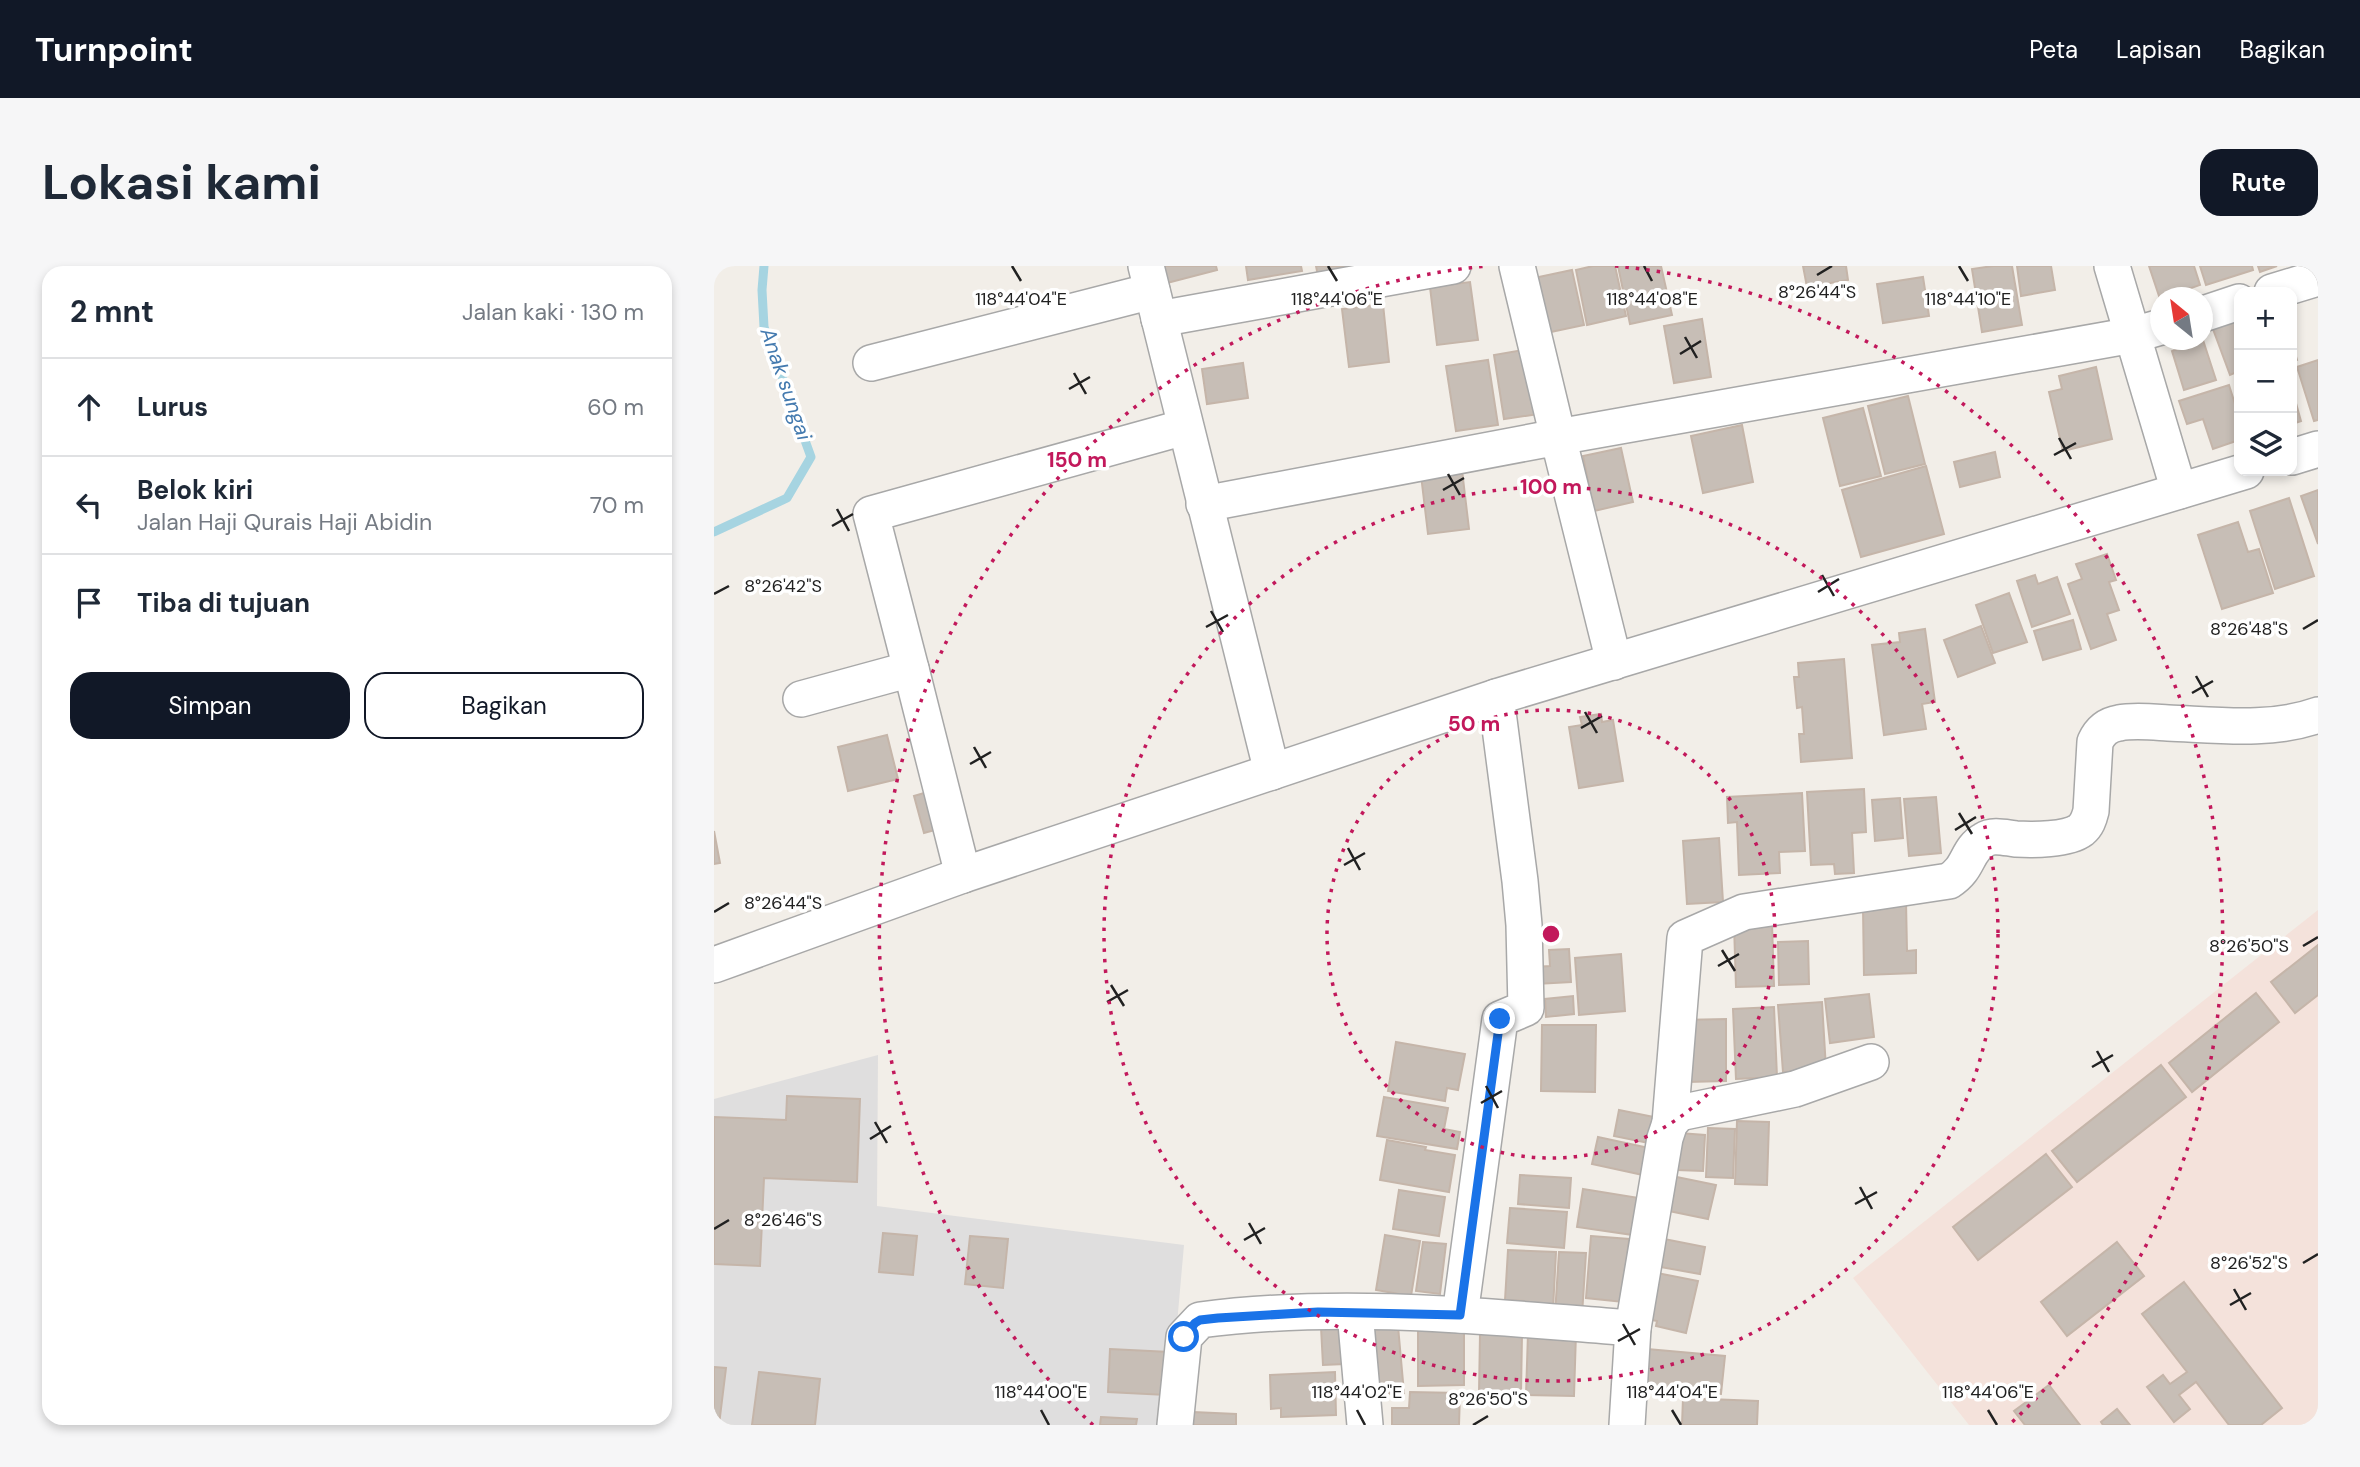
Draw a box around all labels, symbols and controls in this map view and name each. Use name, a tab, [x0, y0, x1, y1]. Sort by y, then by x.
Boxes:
text: Turnpoint	[35, 28, 193, 71]
text: Peta	[2029, 34, 2078, 65]
text: Lapisan	[2116, 34, 2201, 65]
text: Bagikan	[2239, 34, 2325, 65]
button: Rute	[2200, 149, 2318, 216]
text: Lokasi kami	[42, 150, 321, 214]
text: 8°26'44"S	[1778, 280, 1856, 304]
text: 118°44'04"E	[975, 287, 1067, 311]
text: 118°44'06"E	[1291, 287, 1383, 311]
text: 118°44'08"E	[1606, 287, 1698, 311]
text: 118°44'10"E	[1925, 287, 2011, 311]
north arrow	[2150, 287, 2213, 350]
map controls	[2234, 287, 2297, 476]
button: +	[2234, 287, 2297, 350]
text: 2 mnt	[70, 292, 154, 331]
text: Jalan kaki · 130 m	[462, 297, 644, 327]
water label: Anak sungai	[753, 323, 819, 445]
button: −	[2234, 350, 2297, 413]
icon: ahead	[70, 388, 108, 426]
text: Lurus	[137, 390, 208, 424]
text: 60 m	[587, 392, 644, 422]
button: layers	[2234, 413, 2297, 476]
text: 150 m	[1047, 446, 1107, 474]
text: Belok kiri	[137, 473, 253, 507]
text: 100 m	[1520, 473, 1582, 501]
icon: left	[70, 486, 108, 524]
text: 70 m	[590, 490, 644, 520]
text: Jalan Haji Qurais Haji Abidin	[137, 507, 432, 537]
text: 8°26'42"S	[744, 574, 822, 598]
icon: arrive	[70, 584, 108, 622]
text: Tiba di tujuan	[137, 586, 310, 620]
text: 8°26'48"S	[2210, 617, 2288, 641]
button: Simpan	[70, 672, 350, 739]
button: Bagikan	[364, 672, 644, 739]
text: 50 m	[1448, 710, 1500, 738]
text: 8°26'44"S	[744, 891, 822, 915]
centre of rings	[1539, 922, 1563, 946]
text: 8°26'50"S	[2209, 934, 2289, 958]
route end	[1484, 1003, 1515, 1034]
text: 8°26'46"S	[744, 1208, 822, 1232]
text: 8°26'52"S	[2210, 1251, 2288, 1275]
route start	[1168, 1321, 1199, 1352]
text: 118°44'00"E	[994, 1380, 1088, 1404]
text: 118°44'02"E	[1312, 1380, 1402, 1404]
text: 118°44'04"E	[1626, 1380, 1718, 1404]
text: 118°44'06"E	[1942, 1380, 2034, 1404]
text: 8°26'50"S	[1448, 1387, 1528, 1411]

